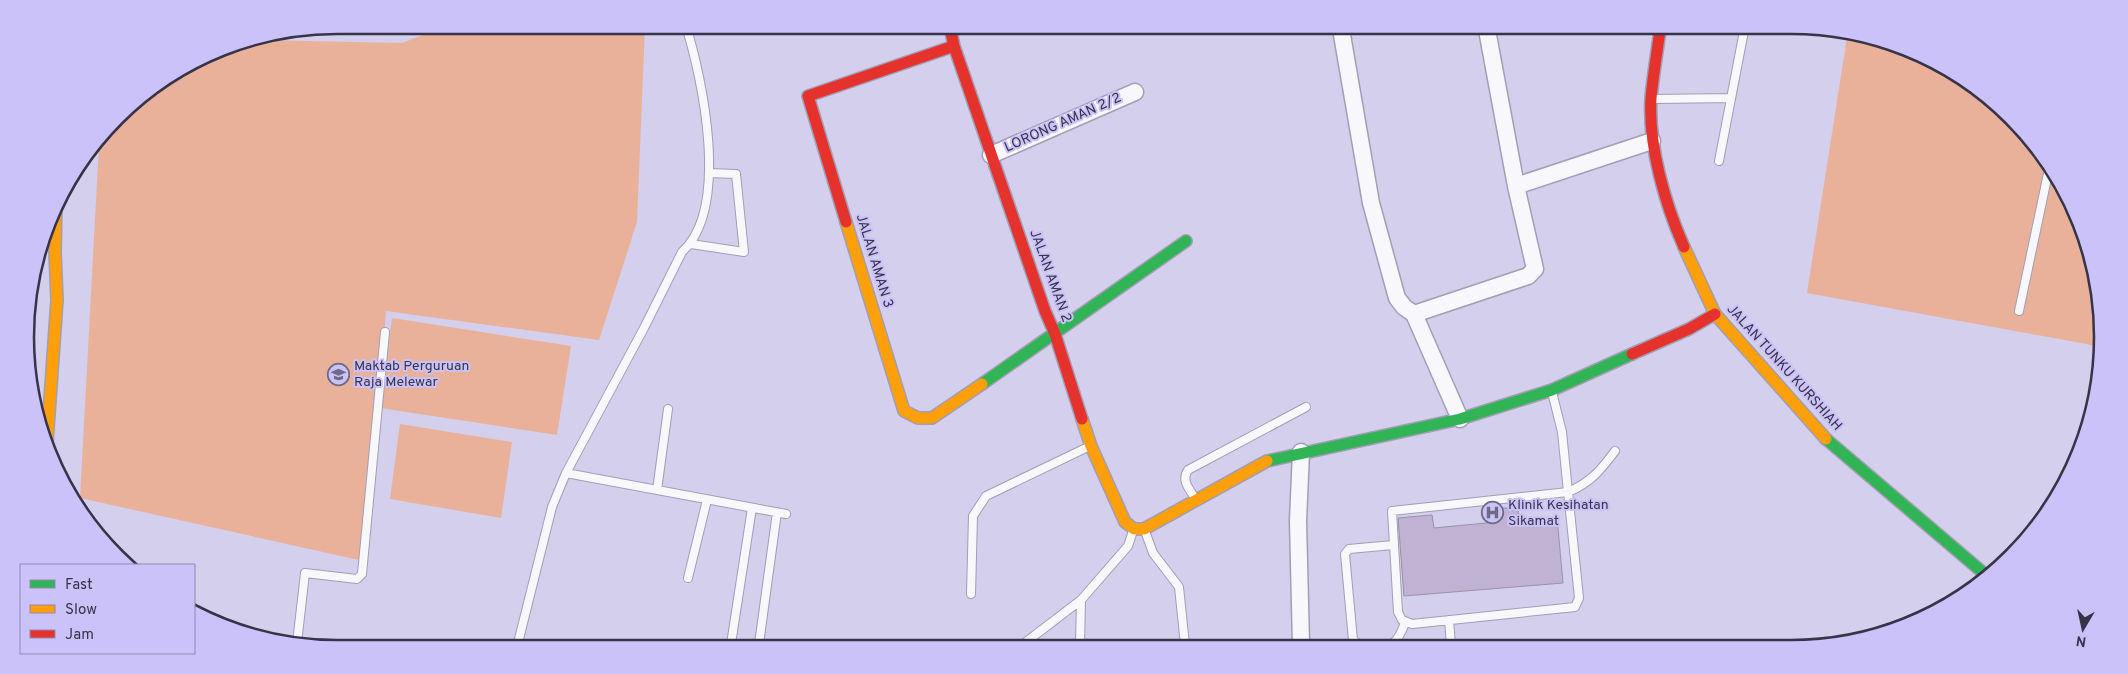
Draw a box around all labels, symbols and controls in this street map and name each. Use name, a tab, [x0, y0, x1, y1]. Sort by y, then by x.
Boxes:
street label: LORONG AMAN 2/2	[1002, 90, 1124, 156]
street label: JALAN AMAN 3	[852, 212, 896, 310]
street label: JALAN AMAN 2	[1025, 227, 1075, 325]
street label: JALAN TUNKU KURSHIAH	[1723, 301, 1845, 435]
place label: Maktab Perguruan Raja Melewar	[354, 358, 469, 391]
school or university icon: Maktab Perguruan Raja Melewar	[326, 362, 350, 386]
place label: Klinik Kesihatan Sikamat	[1508, 497, 1609, 530]
hospital icon: Klinik Kesihatan Sikamat	[1480, 501, 1504, 525]
legend	[20, 564, 195, 654]
text: Fast	[65, 576, 93, 595]
text: Slow	[65, 601, 97, 620]
north arrow	[2058, 604, 2108, 654]
text: Jam	[65, 626, 94, 645]
text: N	[2075, 631, 2088, 650]

